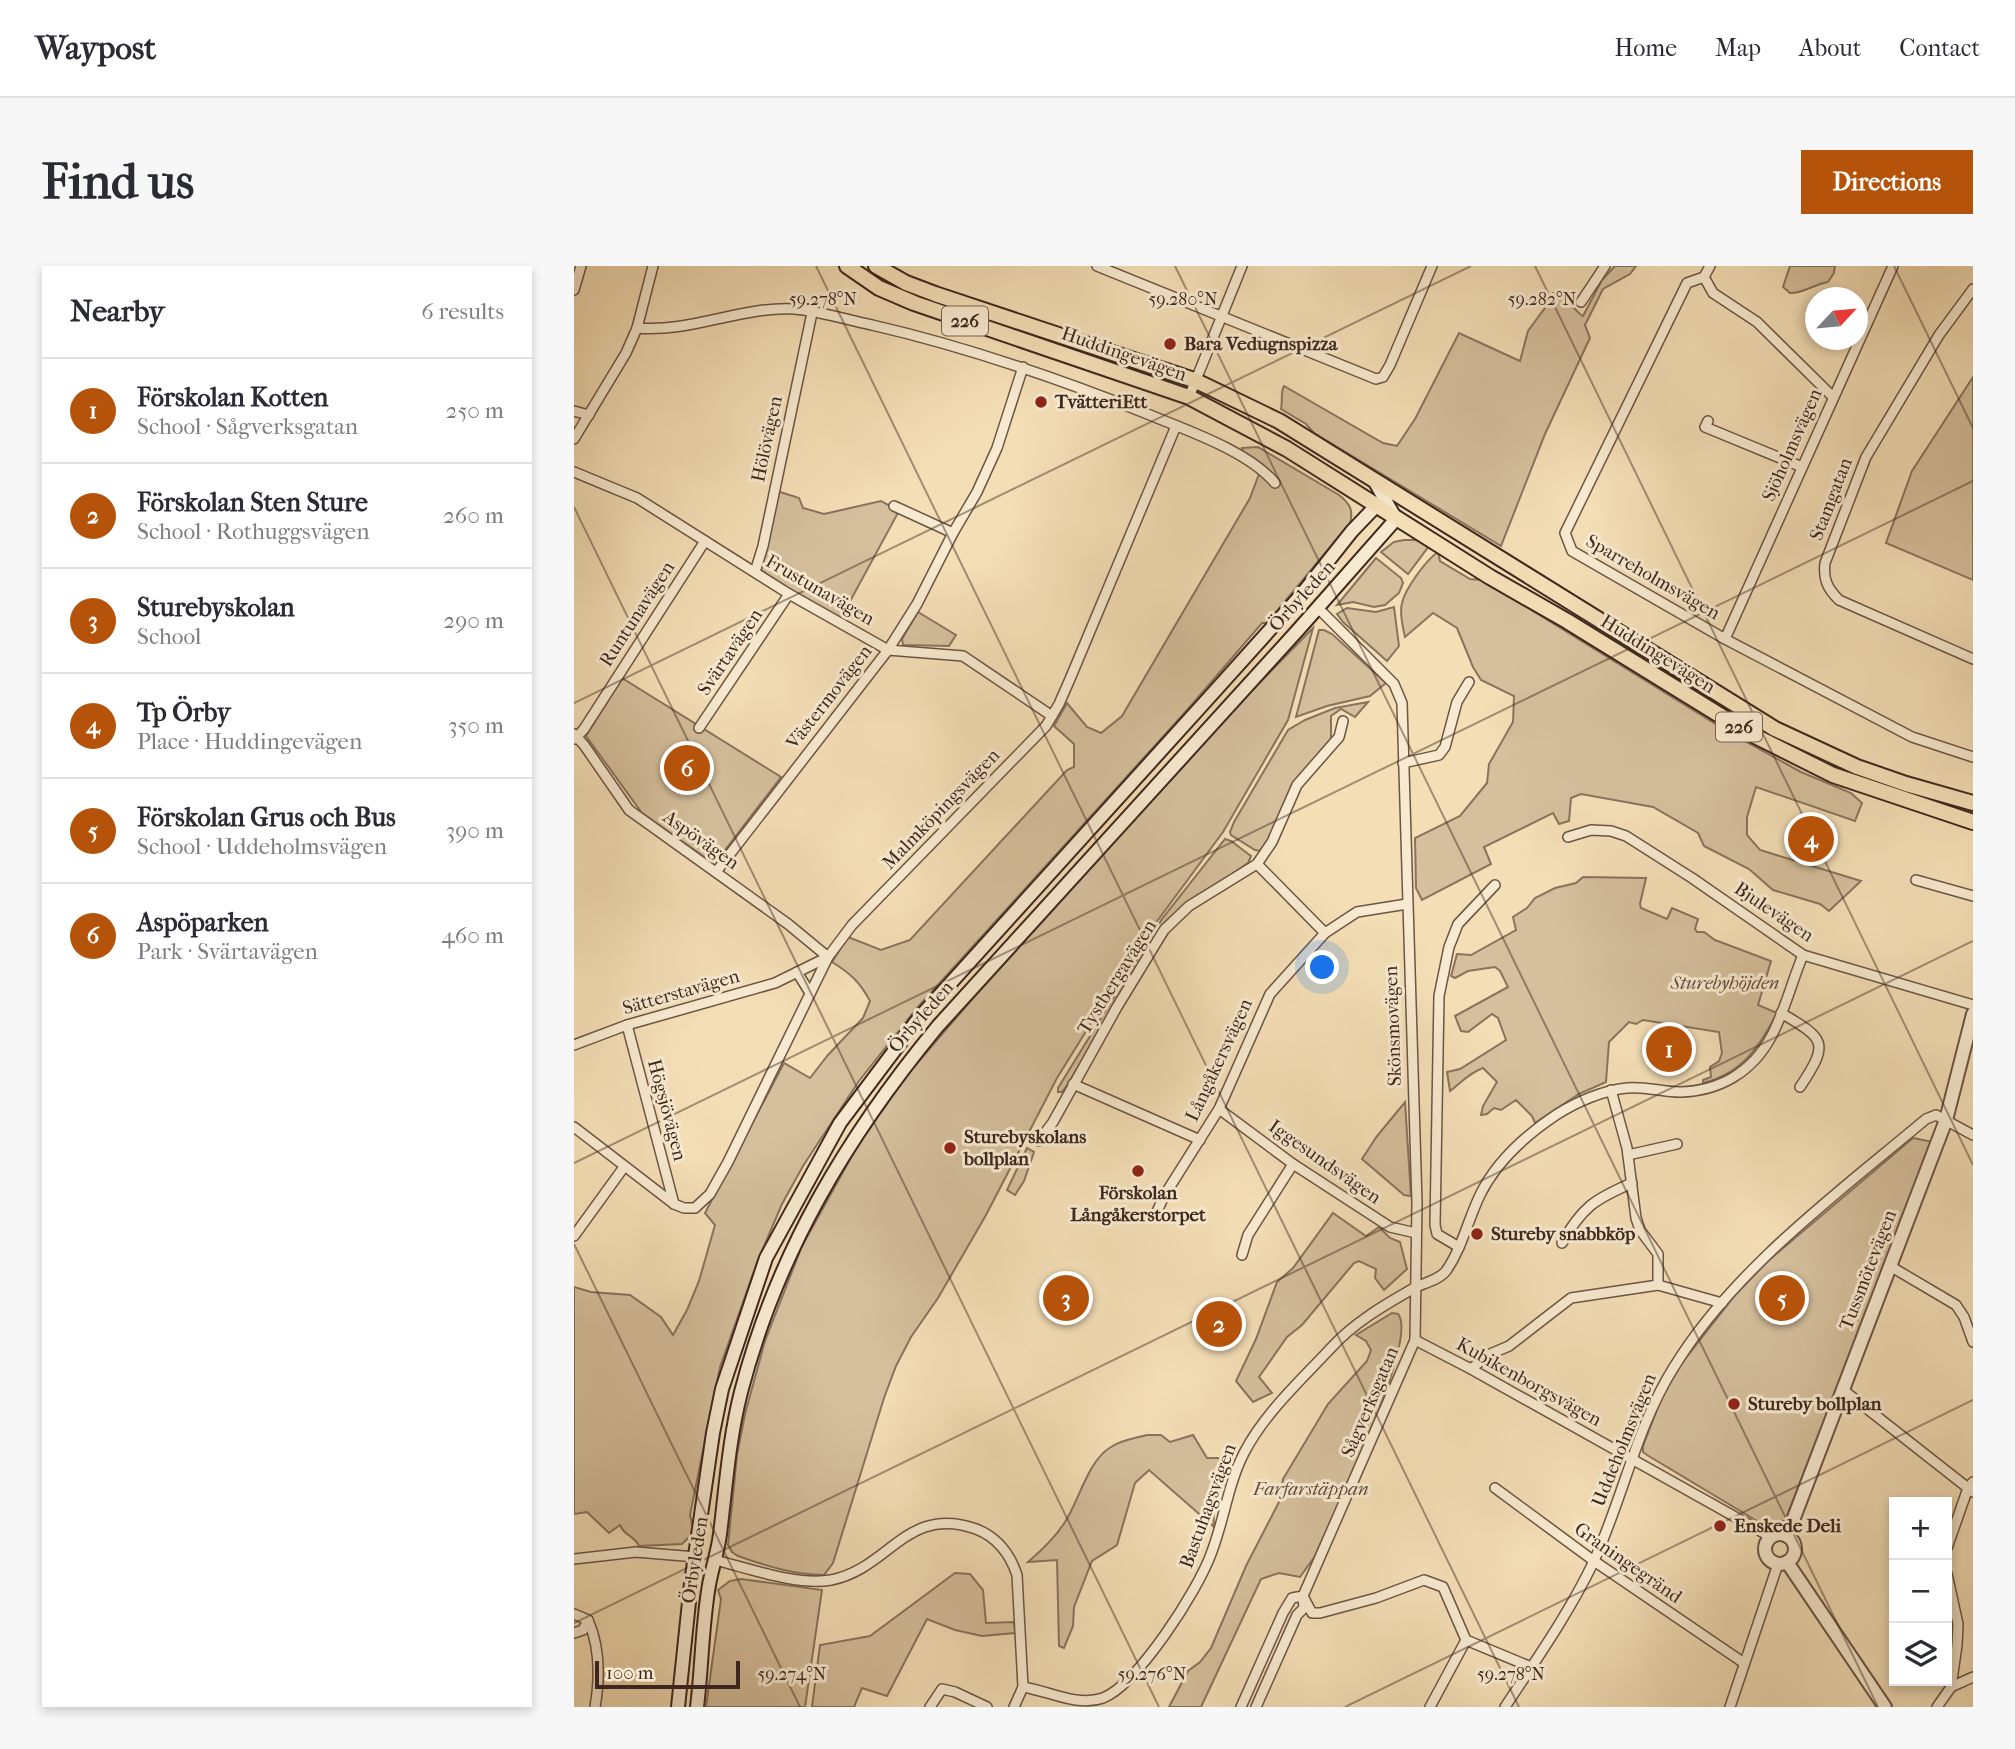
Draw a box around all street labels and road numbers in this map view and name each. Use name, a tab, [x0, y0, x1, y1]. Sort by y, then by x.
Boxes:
road number: 226	[942, 306, 988, 336]
street label: Huddingevägen	[1059, 322, 1189, 386]
street label: Sjöholmsvägen	[1757, 385, 1827, 505]
street label: Hölövägen	[747, 394, 787, 484]
street label: Stamgatan	[1805, 455, 1857, 543]
street label: Sparreholmsvägen	[1582, 530, 1724, 624]
street label: Frustunavägen	[762, 550, 878, 630]
street label: Örbyleden	[1264, 556, 1340, 636]
street label: Runtunavägen	[595, 557, 679, 671]
street label: Svärtavägen	[693, 605, 767, 699]
street label: Huddingevägen	[1597, 610, 1719, 698]
street label: Västermovägen	[781, 641, 876, 754]
road number: 226	[1716, 713, 1762, 742]
street label: Malmköpingsvägen	[878, 744, 1004, 874]
street label: Aspövägen	[658, 805, 743, 874]
street label: Bjulevägen	[1730, 877, 1818, 947]
street label: Tystbergavägen	[1073, 916, 1161, 1038]
street label: Sätterstavägen	[620, 965, 742, 1019]
street label: Skönsmovägen	[1380, 965, 1406, 1087]
street label: Örbyleden	[884, 977, 958, 1057]
street label: Långåkersvägen	[1181, 995, 1257, 1125]
street label: Högsjövägen	[643, 1057, 691, 1163]
street label: Iggesundsvägen	[1265, 1115, 1385, 1209]
street label: Tussmötevägen	[1835, 1207, 1901, 1333]
street label: Kubikenborgsvägen	[1453, 1333, 1605, 1431]
street label: Sågverksgatan	[1337, 1344, 1403, 1460]
street label: Uddeholmsvägen	[1587, 1370, 1661, 1510]
street label: Bastuhagsvägen	[1175, 1441, 1241, 1571]
street label: Örbyleden	[677, 1515, 713, 1605]
street label: Graningegränd	[1570, 1518, 1686, 1609]

